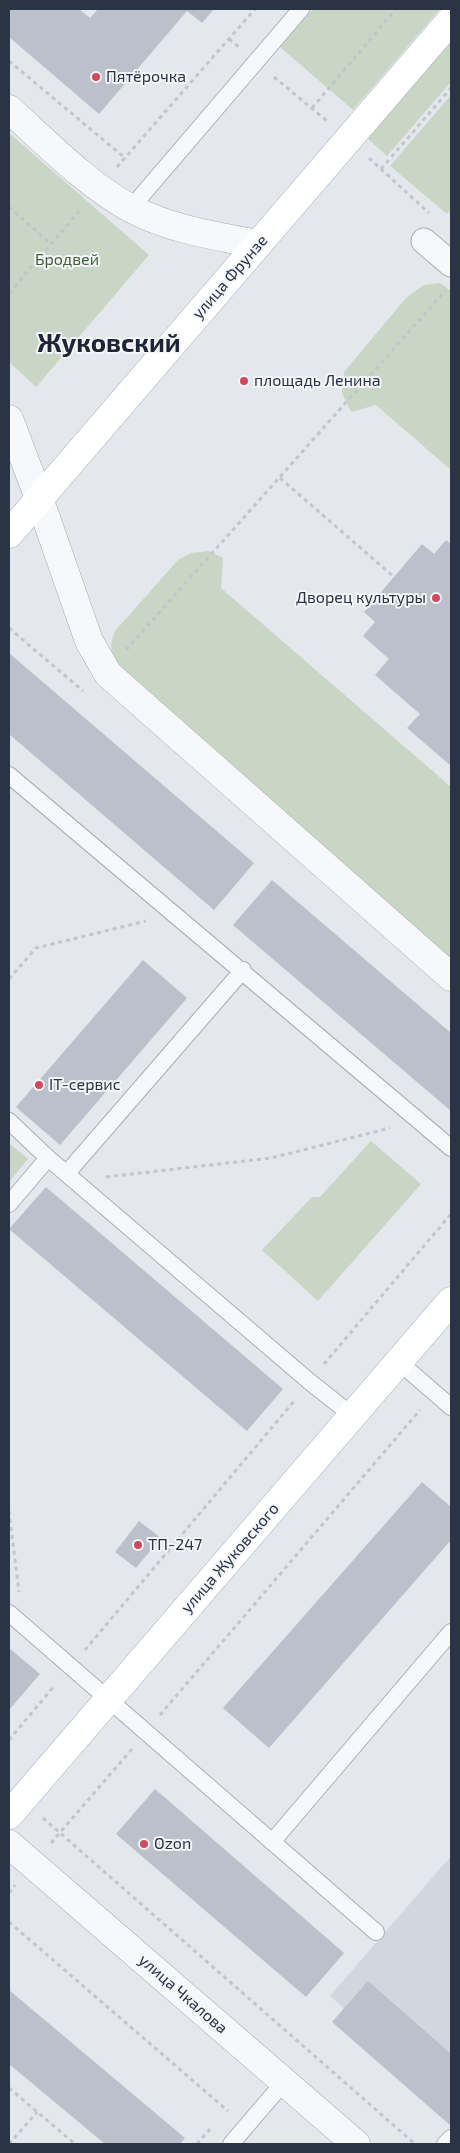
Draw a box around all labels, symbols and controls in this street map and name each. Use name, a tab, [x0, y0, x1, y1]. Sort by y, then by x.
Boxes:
place label: Пятёрочка	[106, 67, 186, 87]
marker: Пятёрочка	[90, 71, 102, 83]
street label: улица Фрунзе	[188, 231, 272, 323]
park label: Бродвей	[35, 250, 99, 270]
district label: Жуковский	[37, 327, 181, 359]
place label: площадь Ленина	[254, 371, 381, 391]
marker: площадь Ленина	[238, 375, 250, 387]
place label: Дворец культуры	[296, 588, 426, 608]
marker: Дворец культуры	[430, 592, 442, 604]
place label: IT-сервис	[49, 1075, 121, 1095]
marker: IT-сервис	[33, 1079, 45, 1091]
street label: улица Жуковского	[177, 1499, 283, 1617]
place label: ТП-247	[148, 1535, 202, 1555]
marker: ТП-247	[132, 1539, 144, 1551]
place label: Ozon	[154, 1834, 191, 1854]
marker: Ozon	[138, 1838, 150, 1850]
street label: улица Чкалова	[135, 1950, 231, 2038]

